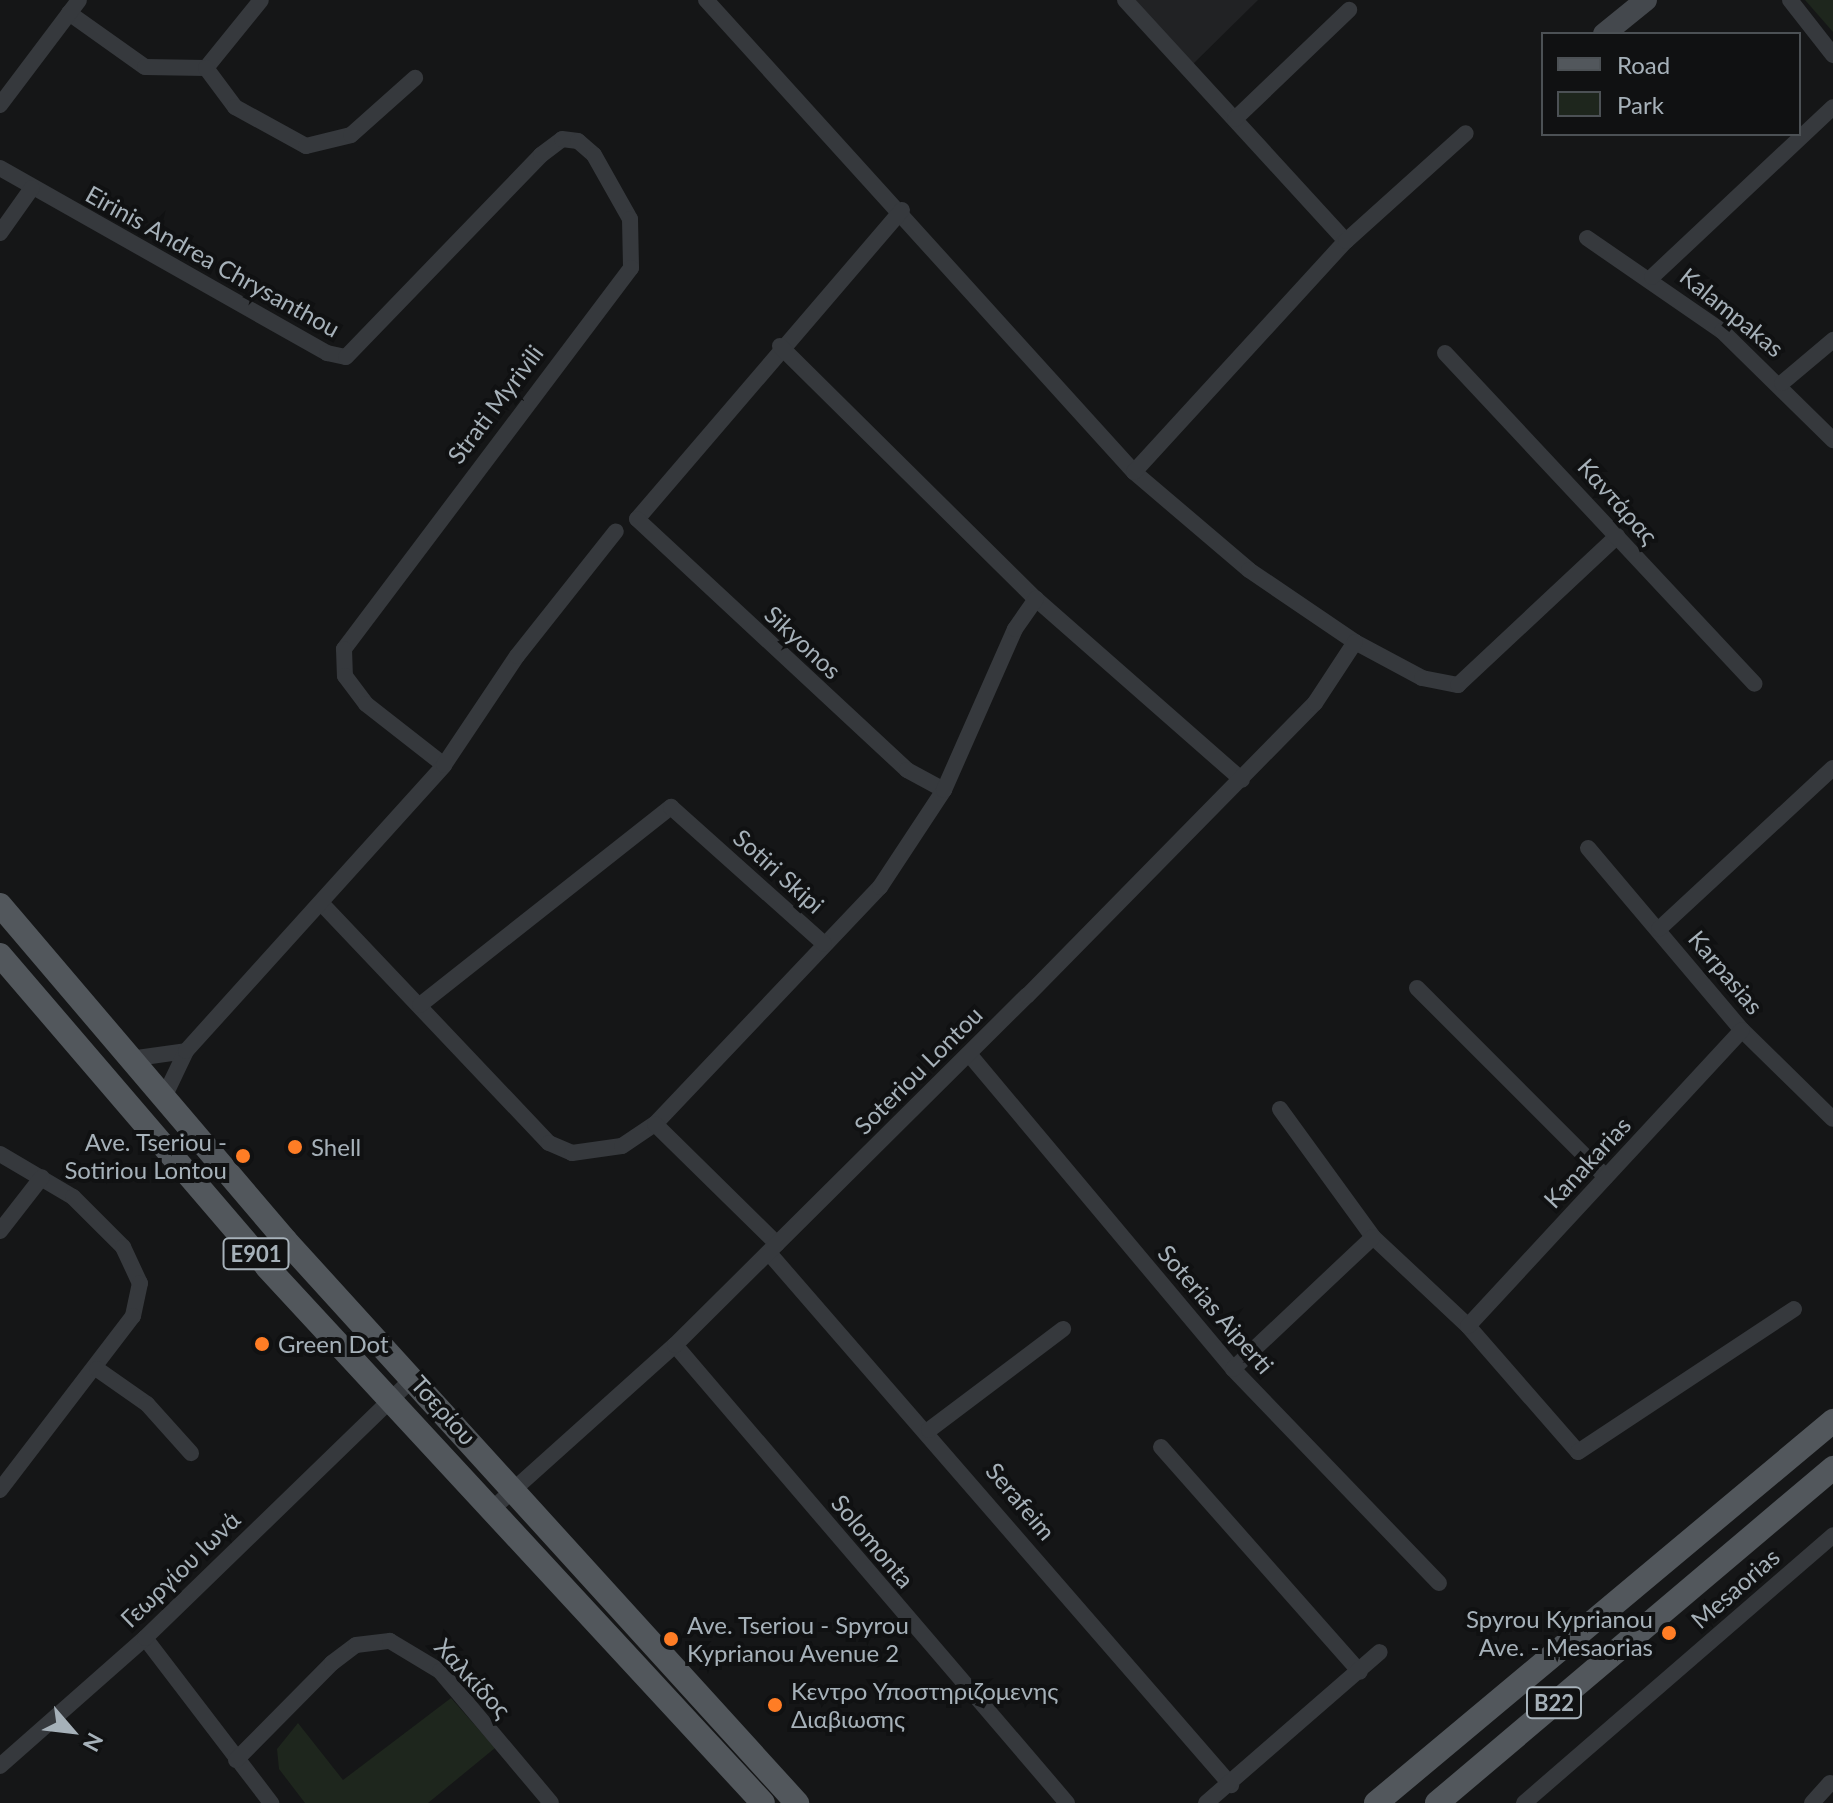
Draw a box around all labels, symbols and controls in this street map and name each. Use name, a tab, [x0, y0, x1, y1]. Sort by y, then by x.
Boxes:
legend	[1541, 32, 1801, 136]
text: Road	[1617, 50, 1670, 79]
text: Park	[1617, 90, 1664, 119]
street label: Eirinis Andrea Chrysanthou	[81, 179, 345, 343]
street label: Kalampakas	[1674, 261, 1790, 363]
street label: Strati Myrivili	[441, 339, 549, 469]
street label: Καντάρας	[1572, 452, 1664, 550]
street label: Sikyonos	[759, 599, 847, 685]
street label: Sotiri Skipi	[728, 823, 830, 919]
street label: Karpasias	[1683, 924, 1769, 1020]
street label: Soteriou Lontou	[848, 1000, 988, 1140]
street label: Kanakarias	[1538, 1110, 1636, 1214]
place label: Ave. Tseriou - Sotiriou Lontou	[64, 1128, 227, 1184]
place label: Shell	[311, 1133, 361, 1161]
marker: Shell	[286, 1138, 304, 1156]
marker: Ave. Tseriou - Sotiriou Lontou	[234, 1147, 252, 1165]
road number: E901	[222, 1236, 290, 1272]
street label: Soterias Aiperti	[1152, 1238, 1280, 1380]
place label: Green Dot	[278, 1330, 389, 1358]
marker: Green Dot	[253, 1335, 271, 1353]
street label: Τσερίου	[405, 1369, 483, 1451]
street label: Serafeim	[980, 1456, 1062, 1546]
street label: Solomonta	[826, 1488, 920, 1594]
street label: Γεωργίου Ιωνά	[114, 1505, 246, 1633]
street label: Mesaorias	[1685, 1542, 1785, 1634]
place label: Spyrou Kyprianou Ave. - Mesaorias	[1466, 1605, 1653, 1661]
place label: Ave. Tseriou - Spyrou Kyprianou Avenue 2	[687, 1611, 909, 1667]
marker: Spyrou Kyprianou Ave. - Mesaorias	[1660, 1624, 1678, 1642]
marker: Ave. Tseriou - Spyrou Kyprianou Avenue 2	[662, 1630, 680, 1648]
street label: Χαλκίδος	[429, 1632, 517, 1724]
place label: Κεντρο Υποστηριζομενης Διαβιωσης	[791, 1677, 1059, 1733]
road number: B22	[1524, 1685, 1584, 1721]
north arrow	[32, 1691, 112, 1771]
marker: Κεντρο Υποστηριζομενης Διαβιωσης	[766, 1696, 784, 1714]
text: N	[78, 1729, 110, 1756]

